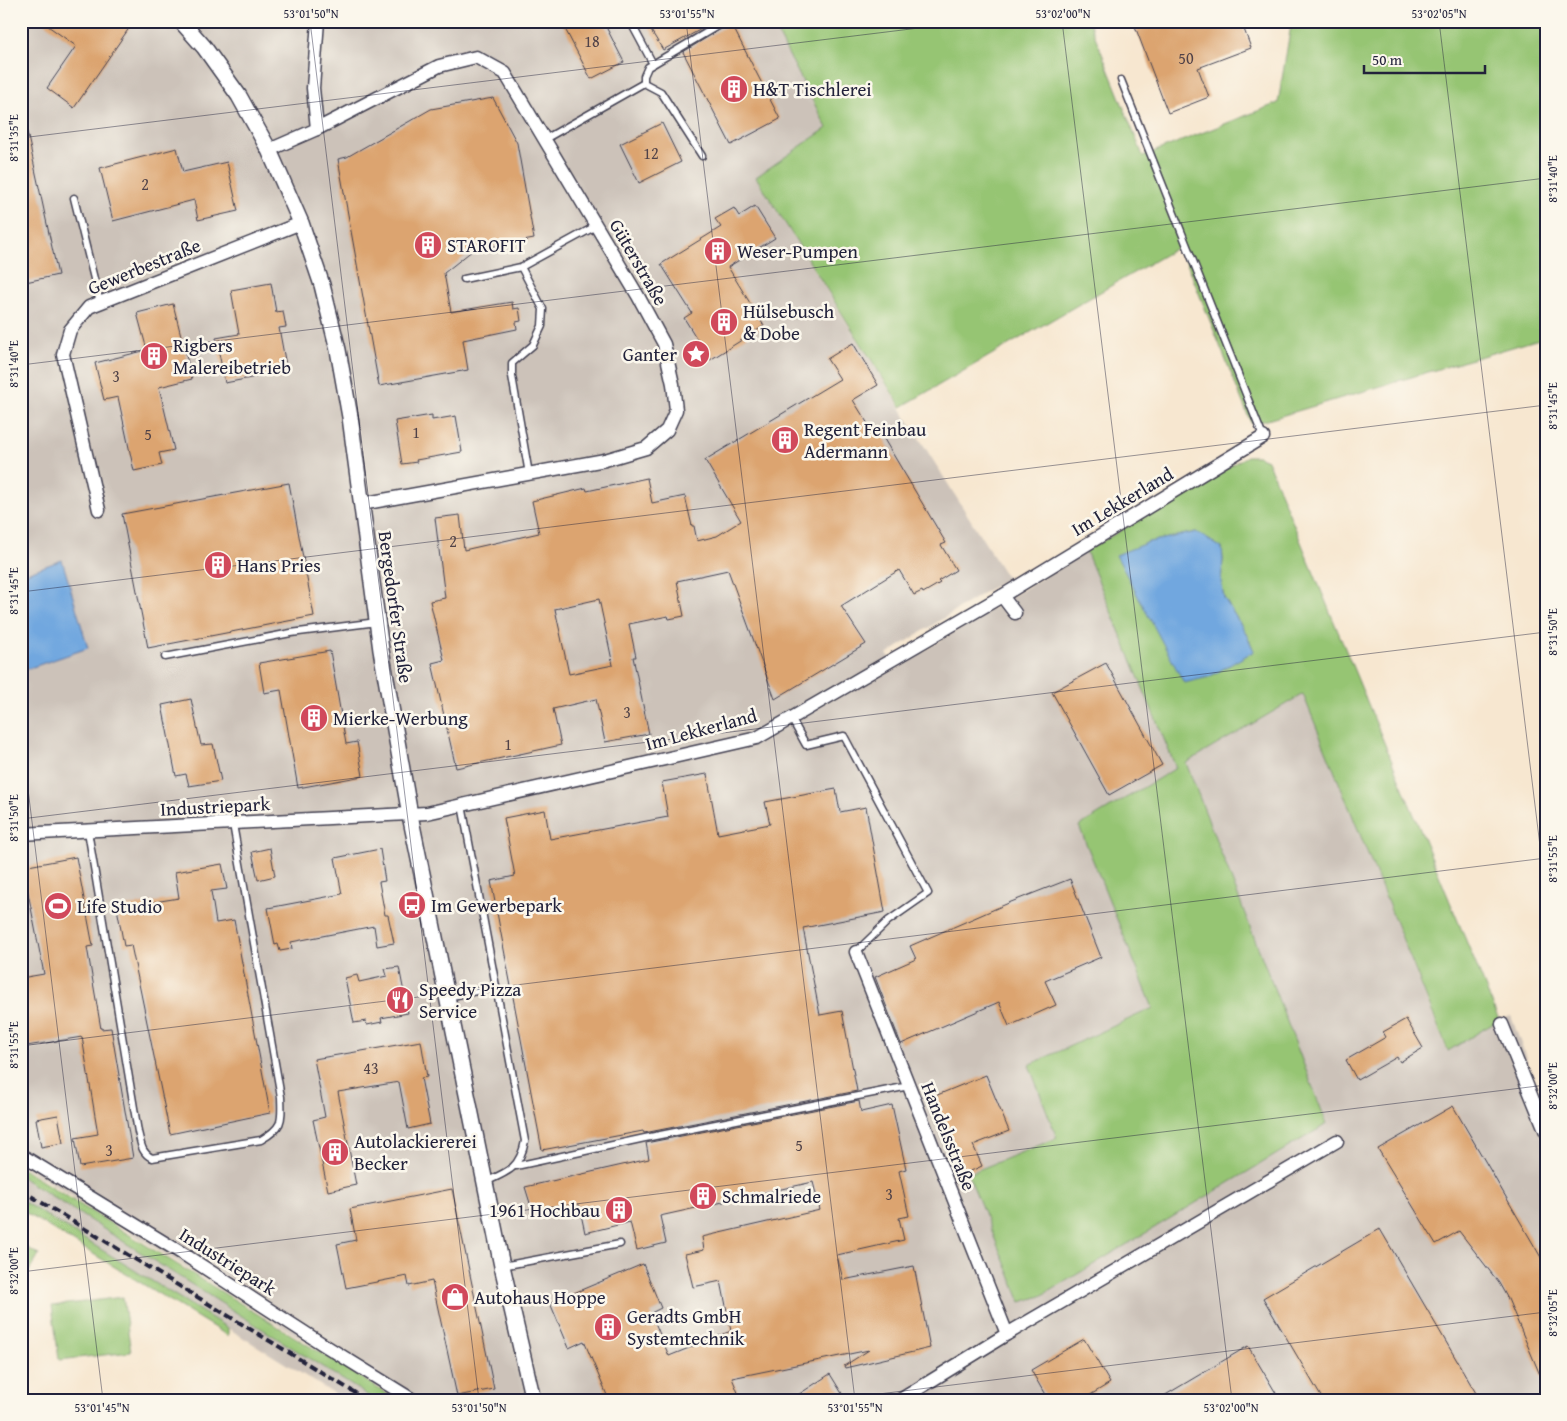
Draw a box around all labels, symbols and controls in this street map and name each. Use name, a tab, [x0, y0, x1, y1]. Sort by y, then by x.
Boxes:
text: 53°01'50"N	[283, 5, 339, 22]
text: 53°01'55"N	[659, 5, 715, 22]
text: 53°02'00"N	[1035, 5, 1091, 22]
text: 53°02'05"N	[1411, 5, 1467, 22]
house number: 18	[584, 29, 600, 53]
scale bar	[1364, 42, 1486, 74]
house number: 50	[1178, 46, 1194, 70]
text: 50 m	[1372, 49, 1403, 70]
building icon: H&T Tischlerei	[719, 74, 749, 104]
place label: H&T Tischlerei	[753, 75, 872, 103]
text: 8°31'35"E	[5, 114, 22, 162]
house number: 12	[643, 141, 659, 165]
text: 8°31'40"E	[1544, 155, 1561, 203]
house number: 2	[141, 172, 149, 196]
street label: Güterstraße	[603, 213, 675, 311]
building icon: STAROFIT	[413, 230, 443, 260]
street label: Gewerbestraße	[83, 231, 205, 301]
place label: STAROFIT	[447, 231, 526, 259]
building icon: Weser-Pumpen	[703, 236, 733, 266]
place label: Weser-Pumpen	[737, 237, 858, 265]
place label: Hülsebusch & Dobe	[743, 297, 834, 347]
building icon: Hülsebusch & Dobe	[709, 307, 739, 337]
place label: Rigbers Malereibetrieb	[173, 331, 291, 381]
place icon: Ganter	[681, 339, 711, 369]
text: 8°31'40"E	[5, 340, 22, 388]
place label: Ganter	[623, 340, 677, 368]
building icon: Rigbers Malereibetrieb	[139, 341, 169, 371]
house number: 3	[112, 364, 120, 388]
text: 8°31'45"E	[1544, 382, 1561, 430]
place label: Regent Feinbau Adermann	[804, 415, 927, 465]
house number: 1	[412, 420, 420, 444]
house number: 5	[144, 422, 152, 446]
building icon: Regent Feinbau Adermann	[770, 425, 800, 455]
street label: Im Lekkerland	[1066, 459, 1179, 542]
street label: Bergedorfer Straße	[371, 529, 421, 685]
house number: 2	[449, 529, 457, 553]
building icon: Hans Pries	[203, 550, 233, 580]
place label: Hans Pries	[237, 551, 321, 579]
text: 8°31'45"E	[5, 567, 22, 615]
text: 8°31'50"E	[1544, 608, 1561, 656]
house number: 3	[623, 700, 631, 724]
street label: Im Lekkerland	[642, 700, 761, 757]
building icon: Mierke-Werbung	[299, 703, 329, 733]
place label: Mierke-Werbung	[333, 704, 468, 732]
house number: 1	[504, 732, 512, 756]
street label: Industriepark	[159, 789, 271, 823]
text: 8°31'50"E	[5, 794, 22, 842]
text: 8°31'55"E	[1544, 835, 1561, 883]
bus stop icon: Im Gewerbepark	[397, 890, 427, 920]
sports icon: Life Studio	[43, 891, 73, 921]
place label: Im Gewerbepark	[431, 891, 562, 919]
place label: Life Studio	[77, 892, 162, 920]
place label: Speedy Pizza Service	[419, 975, 521, 1025]
restaurant icon: Speedy Pizza Service	[385, 985, 415, 1015]
text: 8°31'55"E	[5, 1021, 22, 1069]
house number: 43	[363, 1056, 379, 1080]
text: 8°32'00"E	[1544, 1062, 1561, 1110]
street label: Handelsstraße	[914, 1077, 984, 1195]
place label: Autolackiererei Becker	[354, 1127, 477, 1177]
house number: 5	[795, 1133, 803, 1157]
building icon: Autolackiererei Becker	[320, 1137, 350, 1167]
house number: 3	[105, 1138, 113, 1162]
building icon: Schmalriede	[688, 1181, 718, 1211]
place label: Schmalriede	[722, 1182, 821, 1210]
house number: 3	[885, 1182, 893, 1206]
building icon: 1961 Hochbau	[604, 1195, 634, 1225]
place label: 1961 Hochbau	[489, 1196, 601, 1224]
street label: Industriepark	[174, 1220, 282, 1302]
text: 8°32'00"E	[5, 1247, 22, 1295]
shop icon: Autohaus Hoppe	[440, 1282, 470, 1312]
place label: Autohaus Hoppe	[474, 1283, 606, 1311]
text: 8°32'05"E	[1544, 1289, 1561, 1337]
place label: Geradts GmbH Systemtechnik	[627, 1302, 745, 1352]
building icon: Geradts GmbH Systemtechnik	[593, 1312, 623, 1342]
text: 53°01'45"N	[74, 1399, 130, 1416]
text: 53°01'50"N	[451, 1399, 507, 1416]
text: 53°01'55"N	[827, 1399, 883, 1416]
text: 53°02'00"N	[1203, 1399, 1259, 1416]

